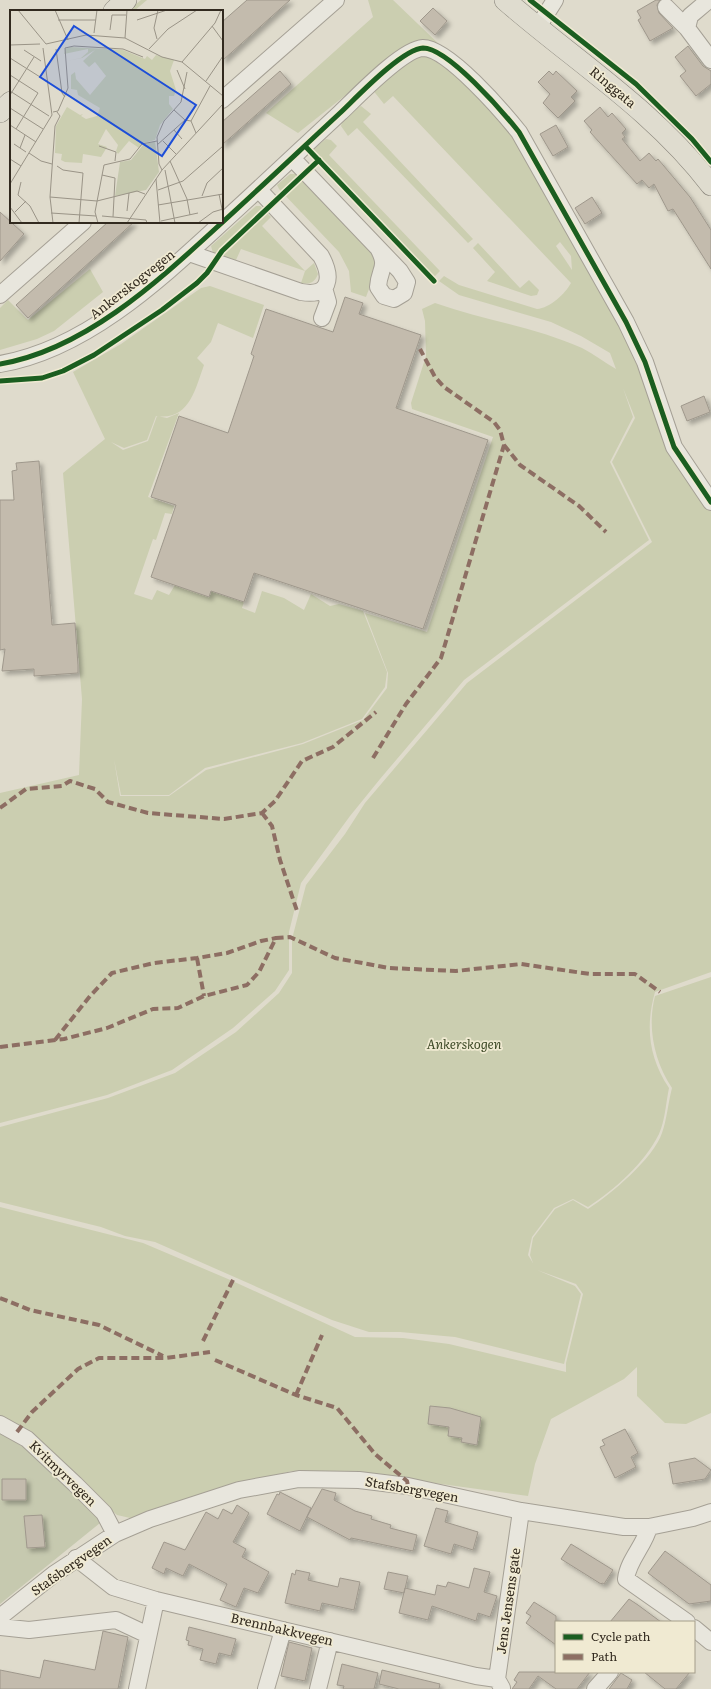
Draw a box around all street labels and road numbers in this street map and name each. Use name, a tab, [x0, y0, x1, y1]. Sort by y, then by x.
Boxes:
street label: Ringgata	[586, 62, 641, 112]
street label: Ankerskogvegen	[85, 244, 179, 323]
street label: Kvitmyrvegen	[25, 1436, 102, 1510]
street label: Stafsbergvegen	[364, 1471, 461, 1506]
street label: Stafsbergvegen	[27, 1529, 115, 1599]
street label: Jens Jensens gate	[491, 1546, 524, 1655]
street label: Brennbakkvegen	[229, 1607, 336, 1650]

